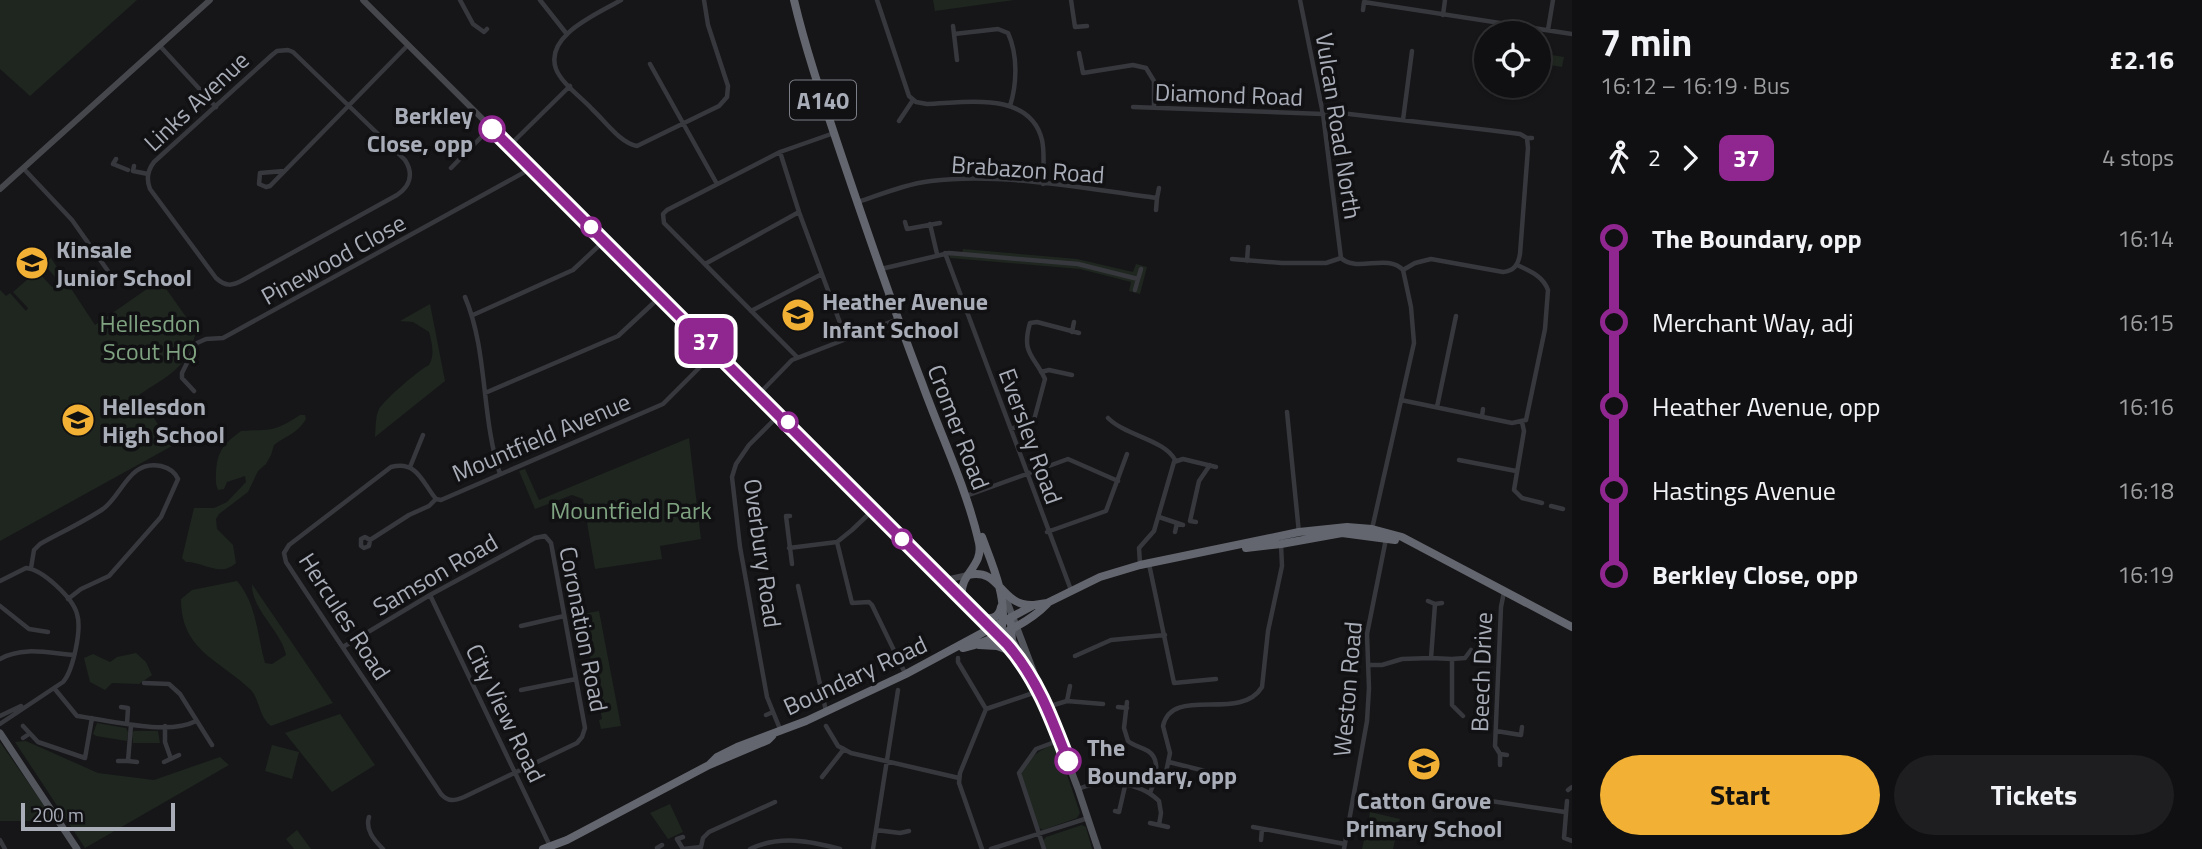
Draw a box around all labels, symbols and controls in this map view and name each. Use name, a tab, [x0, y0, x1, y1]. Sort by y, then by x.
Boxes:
text: 7 min	[1600, 13, 1692, 71]
map controls	[1474, 21, 1551, 98]
button: locate	[1474, 21, 1551, 98]
street label: Vulcan Road North	[1307, 30, 1371, 222]
text: £2.16	[2109, 40, 2174, 79]
street label: Links Avenue	[135, 43, 257, 159]
text: 16:12 – 16:19 · Bus	[1600, 68, 1790, 103]
street label: Diamond Road	[1154, 73, 1304, 115]
road number: A140	[790, 80, 856, 120]
place label: Berkley Close, opp	[367, 97, 473, 161]
marker: Berkley Close, opp	[479, 116, 505, 142]
icon: walk	[1600, 139, 1638, 177]
icon: forward	[1671, 139, 1709, 177]
text: 2	[1648, 140, 1661, 175]
text: 37	[1733, 140, 1760, 176]
text: 4 stops	[2102, 140, 2174, 175]
street label: Brabazon Road	[950, 146, 1106, 192]
street label: Pinewood Close	[254, 204, 412, 314]
unlabelled marker	[581, 217, 601, 237]
text: The Boundary, opp	[1652, 219, 1862, 258]
text: 16:14	[2117, 221, 2174, 256]
place label: Kinsale Junior School	[56, 231, 192, 295]
school or university icon: Kinsale Junior School	[13, 244, 51, 282]
place label: Heather Avenue Infant School	[822, 283, 988, 347]
school or university icon: Heather Avenue Infant School	[779, 296, 817, 334]
text: Merchant Way, adj	[1652, 303, 1854, 342]
park label: Hellesdon Scout HQ	[100, 305, 200, 369]
text: 16:15	[2117, 305, 2174, 340]
line badge: 37	[674, 318, 738, 364]
text: 37	[693, 323, 719, 359]
street label: Cromer Road	[919, 359, 999, 495]
street label: Eversley Road	[990, 363, 1072, 509]
street label: Mountfield Avenue	[446, 383, 636, 491]
text: Heather Avenue, opp	[1652, 387, 1881, 426]
place label: Hellesdon High School	[102, 388, 225, 452]
text: 16:16	[2117, 389, 2174, 424]
school or university icon: Hellesdon High School	[59, 401, 97, 439]
unlabelled marker	[778, 412, 798, 432]
text: Hastings Avenue	[1652, 471, 1836, 510]
text: 16:18	[2117, 473, 2174, 508]
street label: Overbury Road	[735, 476, 791, 630]
park label: Mountfield Park	[550, 492, 712, 528]
street label: Samson Road	[366, 524, 504, 624]
unlabelled marker	[892, 529, 912, 549]
street label: Coronation Road	[550, 543, 618, 715]
street label: Hercules Road	[290, 545, 400, 687]
text: Berkley Close, opp	[1652, 555, 1858, 594]
text: 16:19	[2117, 557, 2174, 592]
street label: Beech Drive	[1461, 611, 1501, 733]
street label: Weston Road	[1323, 620, 1371, 758]
street label: Boundary Road	[777, 626, 933, 724]
street label: City View Road	[457, 638, 555, 788]
place label: The Boundary, opp	[1087, 729, 1237, 793]
school or university icon: Catton Grove Primary School	[1405, 745, 1443, 783]
marker: The Boundary, opp	[1055, 748, 1081, 774]
button: Start	[1600, 755, 1880, 835]
button: Tickets	[1894, 755, 2174, 835]
place label: Catton Grove Primary School	[1346, 782, 1502, 846]
scale bar	[21, 800, 175, 832]
text: 200 m	[32, 800, 84, 829]

